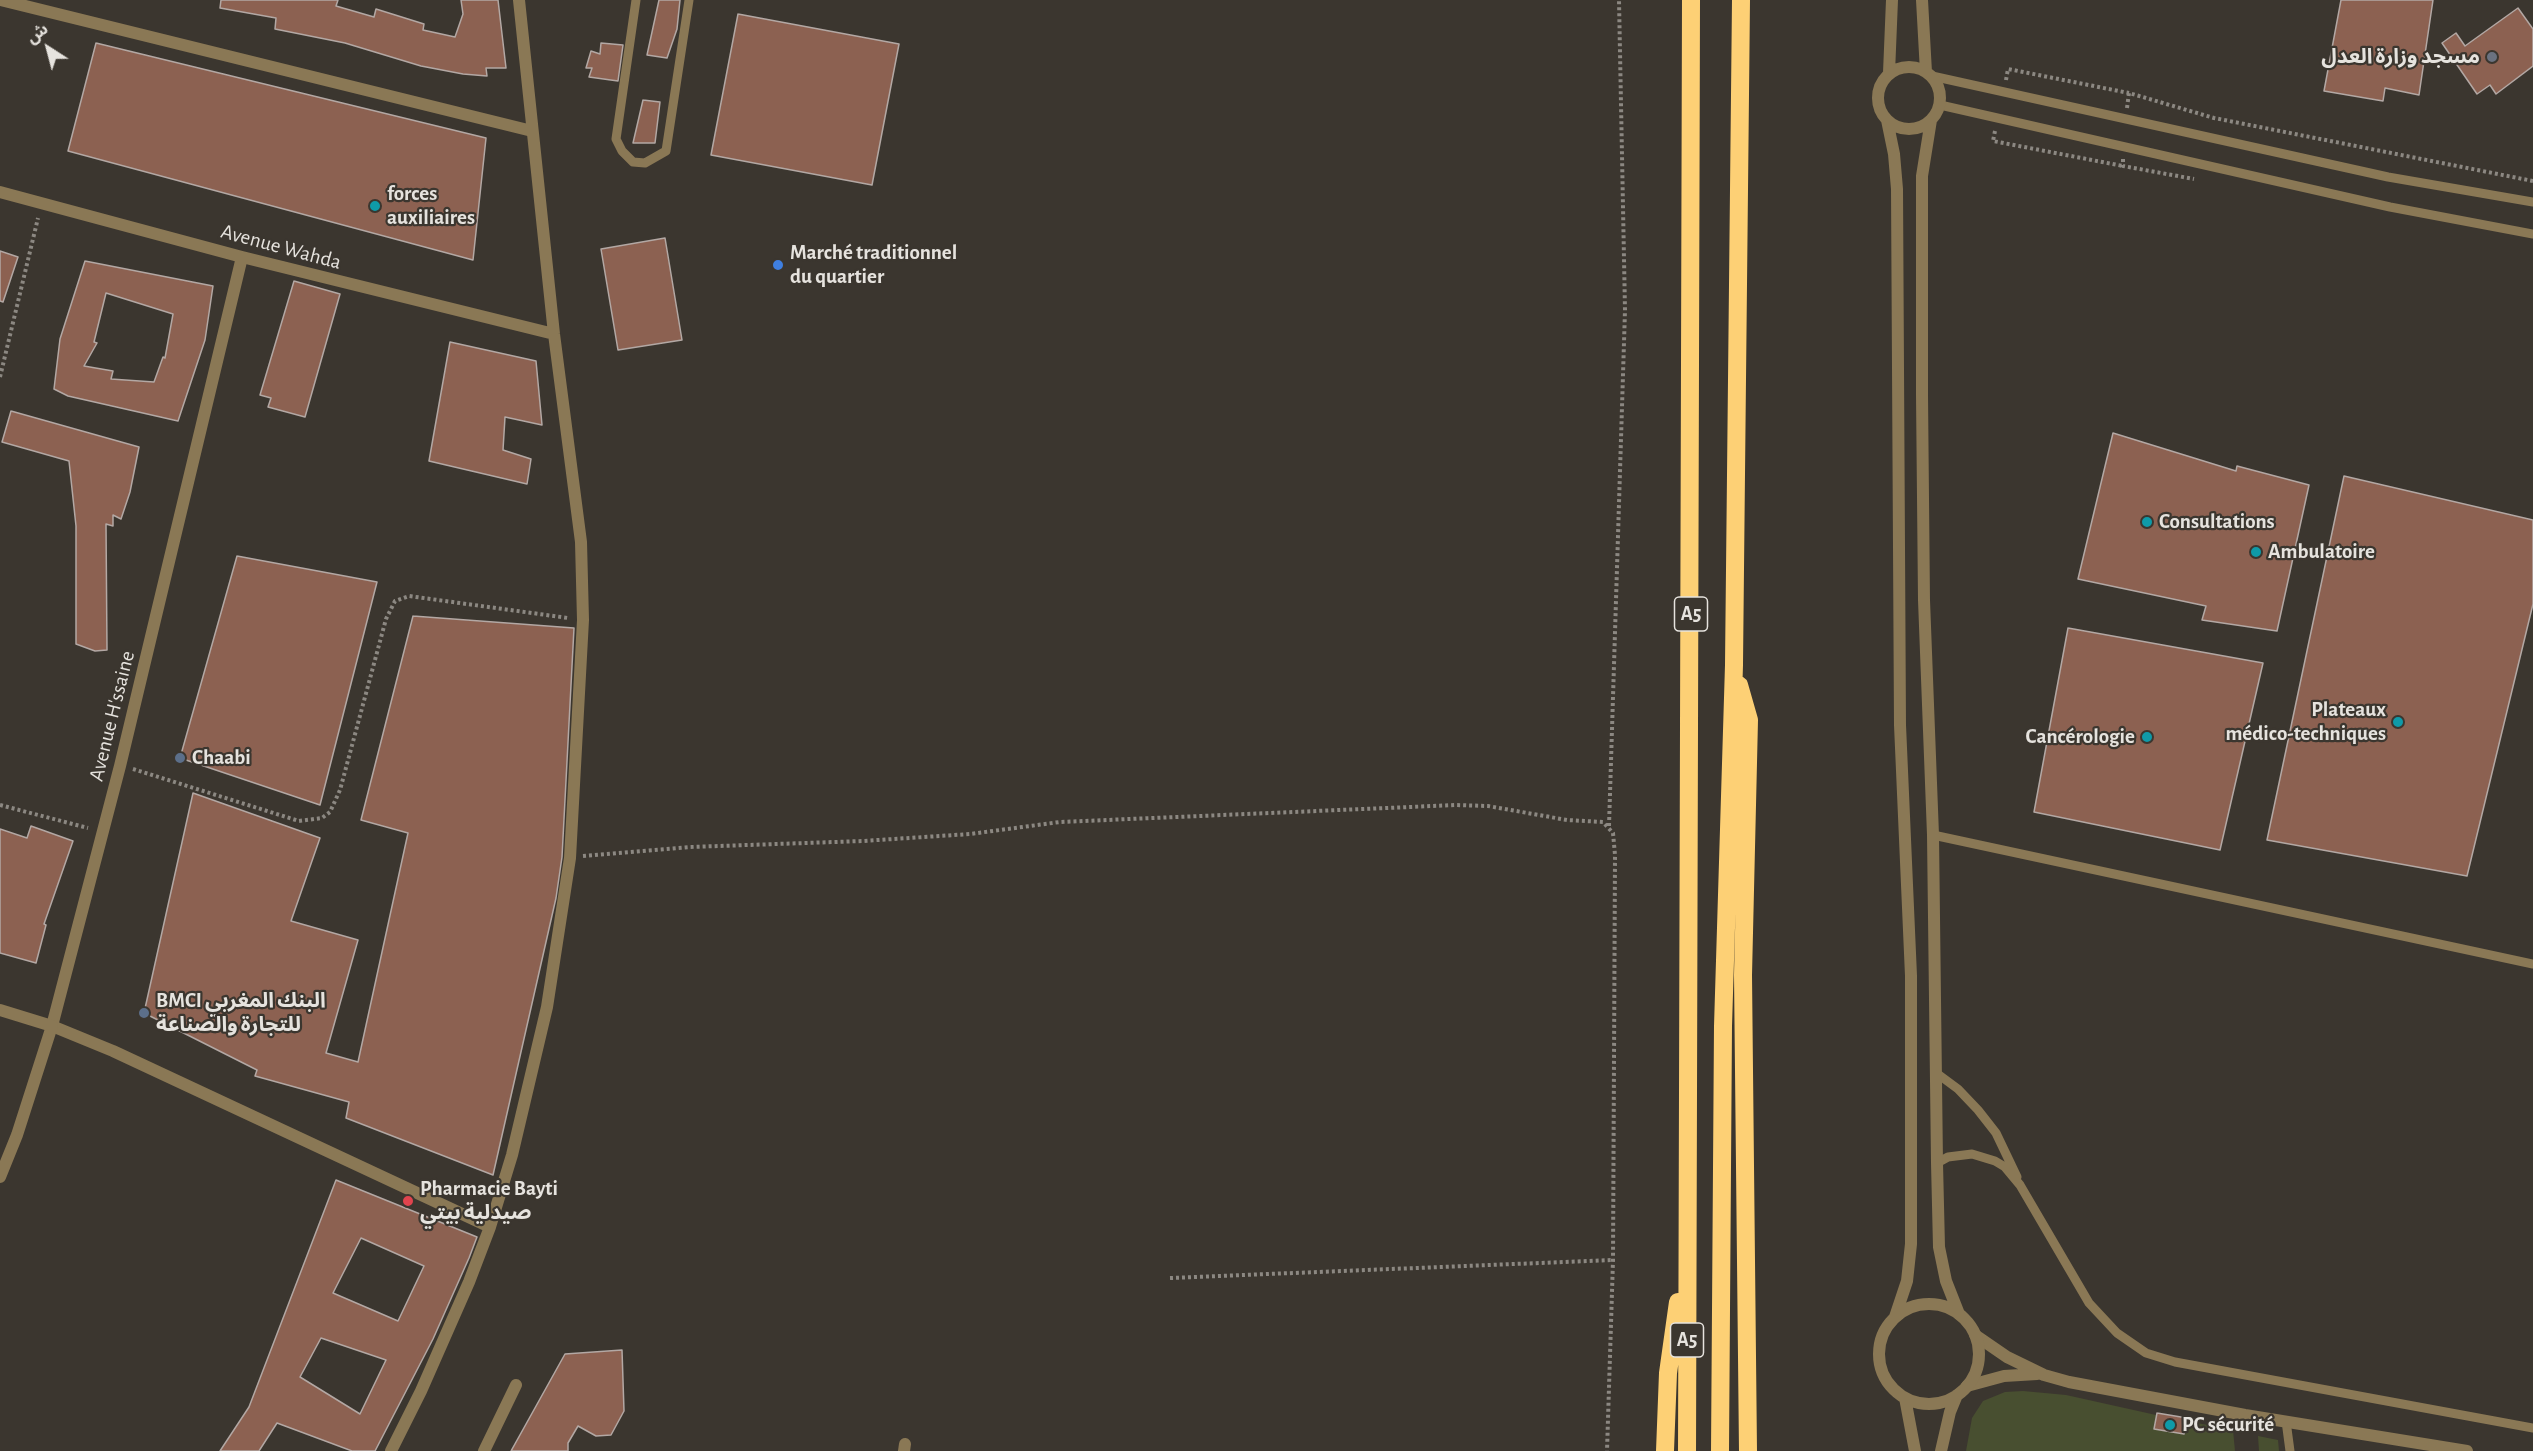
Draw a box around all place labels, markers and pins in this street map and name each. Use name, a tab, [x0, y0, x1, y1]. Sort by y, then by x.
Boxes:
place label: مسجد وزارة العدل	[2321, 44, 2480, 70]
marker: مسجد وزارة العدل	[2485, 50, 2499, 64]
place label: forces auxiliaires	[387, 181, 475, 231]
marker: forces auxiliaires	[368, 199, 382, 213]
place label: Marché traditionnel du quartier	[790, 240, 957, 290]
marker: Marché traditionnel du quartier	[771, 258, 785, 272]
place label: Consultations	[2159, 509, 2275, 535]
marker: Consultations	[2140, 515, 2154, 529]
place label: Ambulatoire	[2268, 539, 2375, 565]
marker: Ambulatoire	[2249, 545, 2263, 559]
place label: Plateaux médico-techniques	[2225, 697, 2386, 747]
marker: Plateaux médico-techniques	[2391, 715, 2405, 729]
place label: Cancérologie	[2026, 724, 2135, 750]
marker: Cancérologie	[2140, 730, 2154, 744]
place label: Chaabi	[192, 745, 251, 771]
marker: Chaabi	[173, 751, 187, 765]
place label: BMCI البنك المغربي للتجارة والصناعة	[156, 988, 326, 1038]
marker: BMCI البنك المغربي للتجارة والصناعة	[137, 1006, 151, 1020]
place label: Pharmacie Bayti صيدلية بيتي	[420, 1176, 558, 1226]
marker: Pharmacie Bayti صيدلية بيتي	[401, 1194, 415, 1208]
place label: PC sécurité	[2182, 1412, 2274, 1438]
marker: PC sécurité	[2163, 1418, 2177, 1432]

